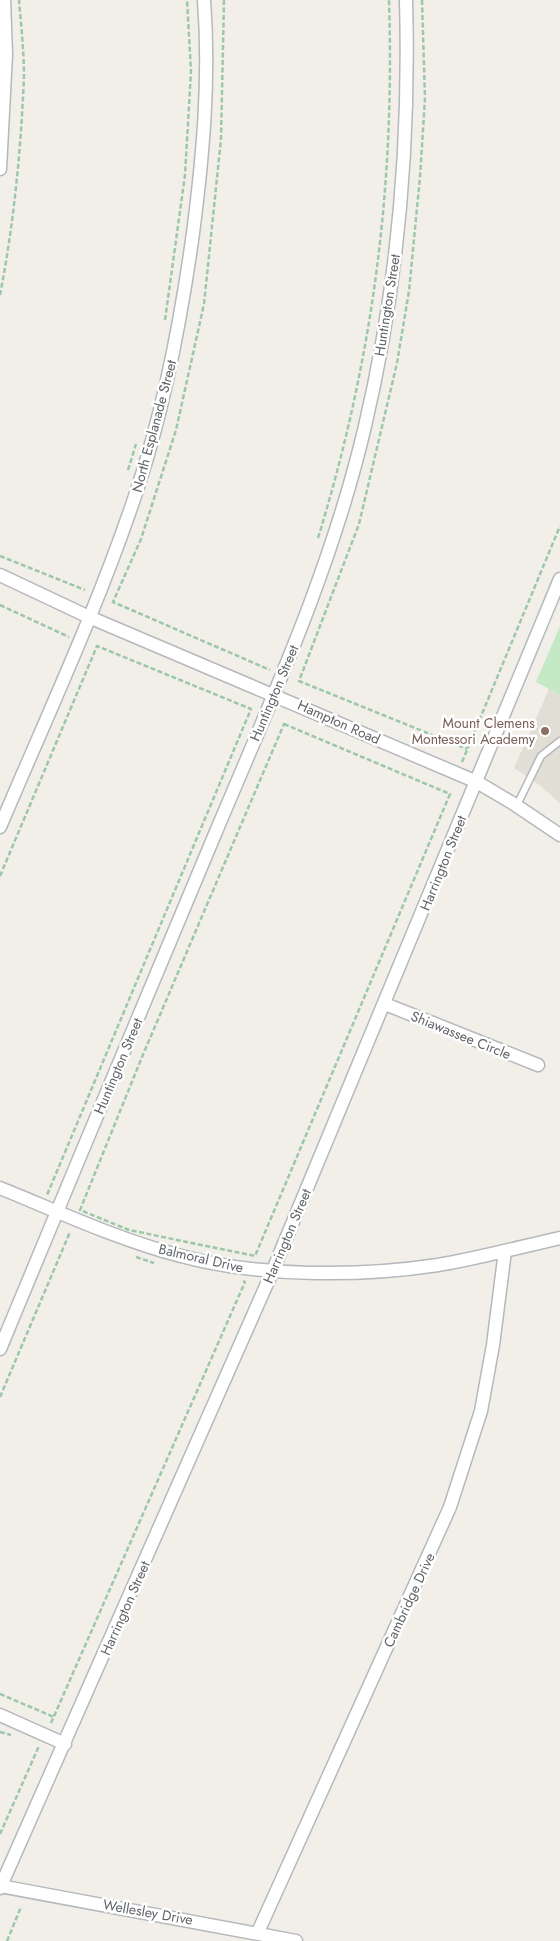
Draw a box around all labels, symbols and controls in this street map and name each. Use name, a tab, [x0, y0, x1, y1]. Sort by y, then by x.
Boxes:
street label: Huntington Street	[369, 252, 405, 357]
street label: North Esplanade Street	[127, 357, 181, 494]
street label: Huntington Street	[245, 641, 304, 744]
street label: Hampton Road	[295, 695, 383, 749]
place label: Mount Clemens Montessori Academy	[412, 713, 536, 749]
marker: Mount Clemens Montessori Academy	[539, 725, 551, 737]
street label: Harrington Street	[415, 812, 471, 914]
street label: Shiawassee Circle	[408, 1006, 514, 1064]
street label: Huntington Street	[89, 1014, 148, 1117]
street label: Harrington Street	[258, 1185, 316, 1287]
street label: Balmoral Drive	[157, 1239, 245, 1277]
street label: Cambridge Drive	[378, 1549, 440, 1651]
street label: Harrington Street	[95, 1557, 155, 1658]
street label: Wellesley Drive	[101, 1894, 195, 1930]

